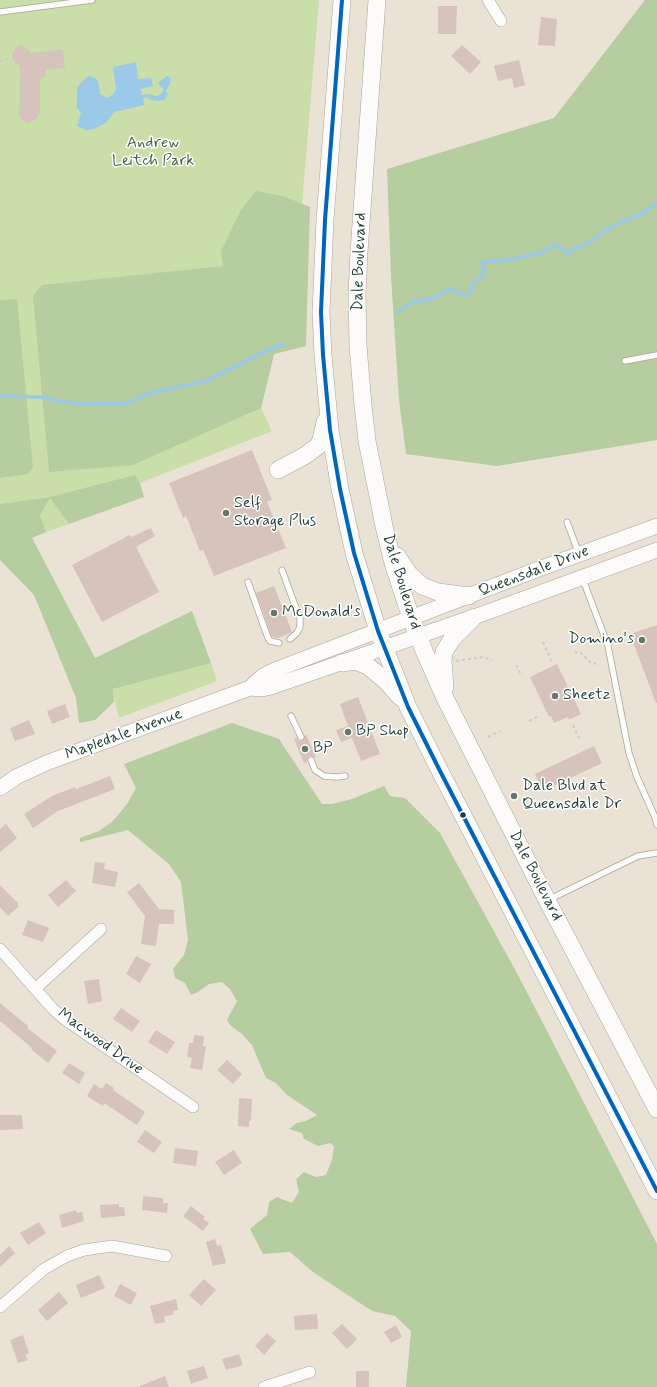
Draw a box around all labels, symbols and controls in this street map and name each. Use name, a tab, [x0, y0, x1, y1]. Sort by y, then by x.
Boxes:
park label: Andrew Leitch Park	[112, 134, 194, 172]
street label: Dale Boulevard	[349, 212, 371, 312]
place label: Self Storage Plus	[234, 494, 316, 532]
marker: Self Storage Plus	[221, 508, 231, 518]
street label: Dale Boulevard	[377, 532, 425, 632]
street label: Queensdale Drive	[476, 542, 592, 602]
place label: McDonald's	[282, 603, 361, 623]
marker: McDonald's	[269, 608, 279, 618]
place label: Domino's	[568, 630, 634, 650]
marker: Domino's	[637, 635, 647, 645]
place label: Sheetz	[563, 686, 611, 706]
marker: Sheetz	[550, 691, 560, 701]
street label: Mapledale Avenue	[63, 705, 185, 765]
place label: BP Shop	[356, 722, 409, 742]
marker: BP Shop	[343, 727, 353, 737]
place label: BP	[313, 739, 332, 759]
marker: BP	[300, 744, 310, 754]
place label: Dale Blvd at Queensdale Dr	[522, 777, 621, 815]
marker: Dale Blvd at Queensdale Dr	[509, 791, 519, 801]
unlabelled marker	[458, 810, 468, 820]
street label: Dale Boulevard	[504, 828, 566, 924]
street label: Macwood Drive	[53, 1004, 147, 1080]

